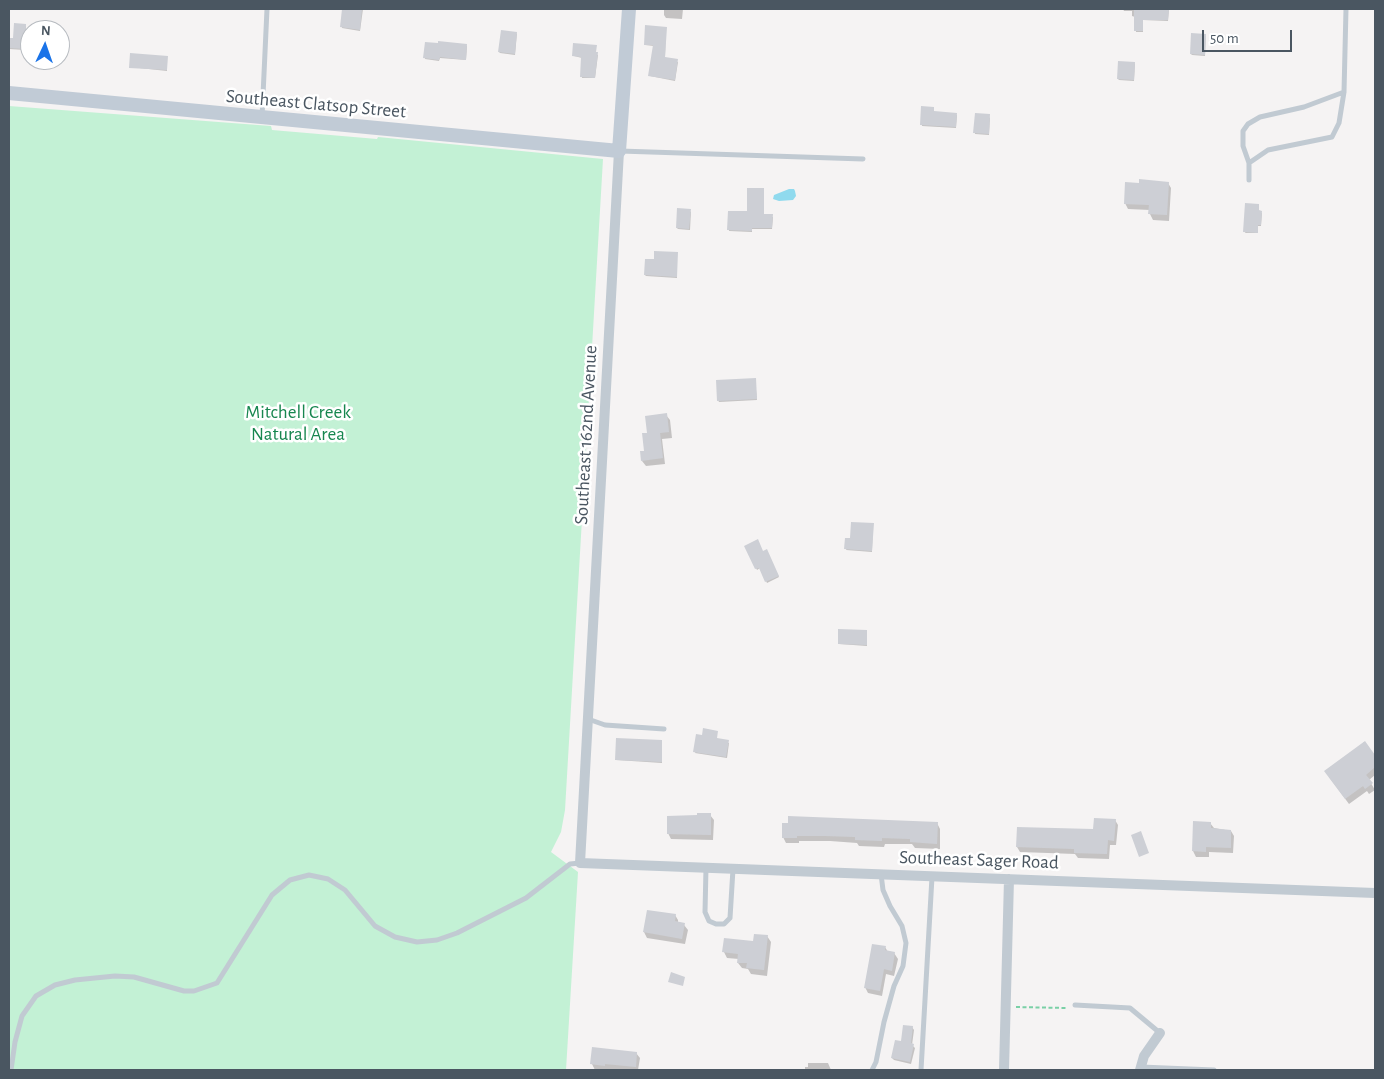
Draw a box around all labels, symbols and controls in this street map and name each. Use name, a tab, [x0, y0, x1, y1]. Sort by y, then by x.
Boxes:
north arrow	[20, 20, 70, 70]
scale bar	[1204, 20, 1294, 52]
text: N	[40, 24, 51, 38]
text: 50 m	[1210, 31, 1239, 46]
street label: Southeast Clatsop Street	[225, 85, 407, 123]
street label: Southeast 162nd Avenue	[570, 345, 602, 525]
park label: Mitchell Creek Natural Area	[245, 401, 351, 445]
street label: Southeast Sager Road	[899, 846, 1059, 874]

